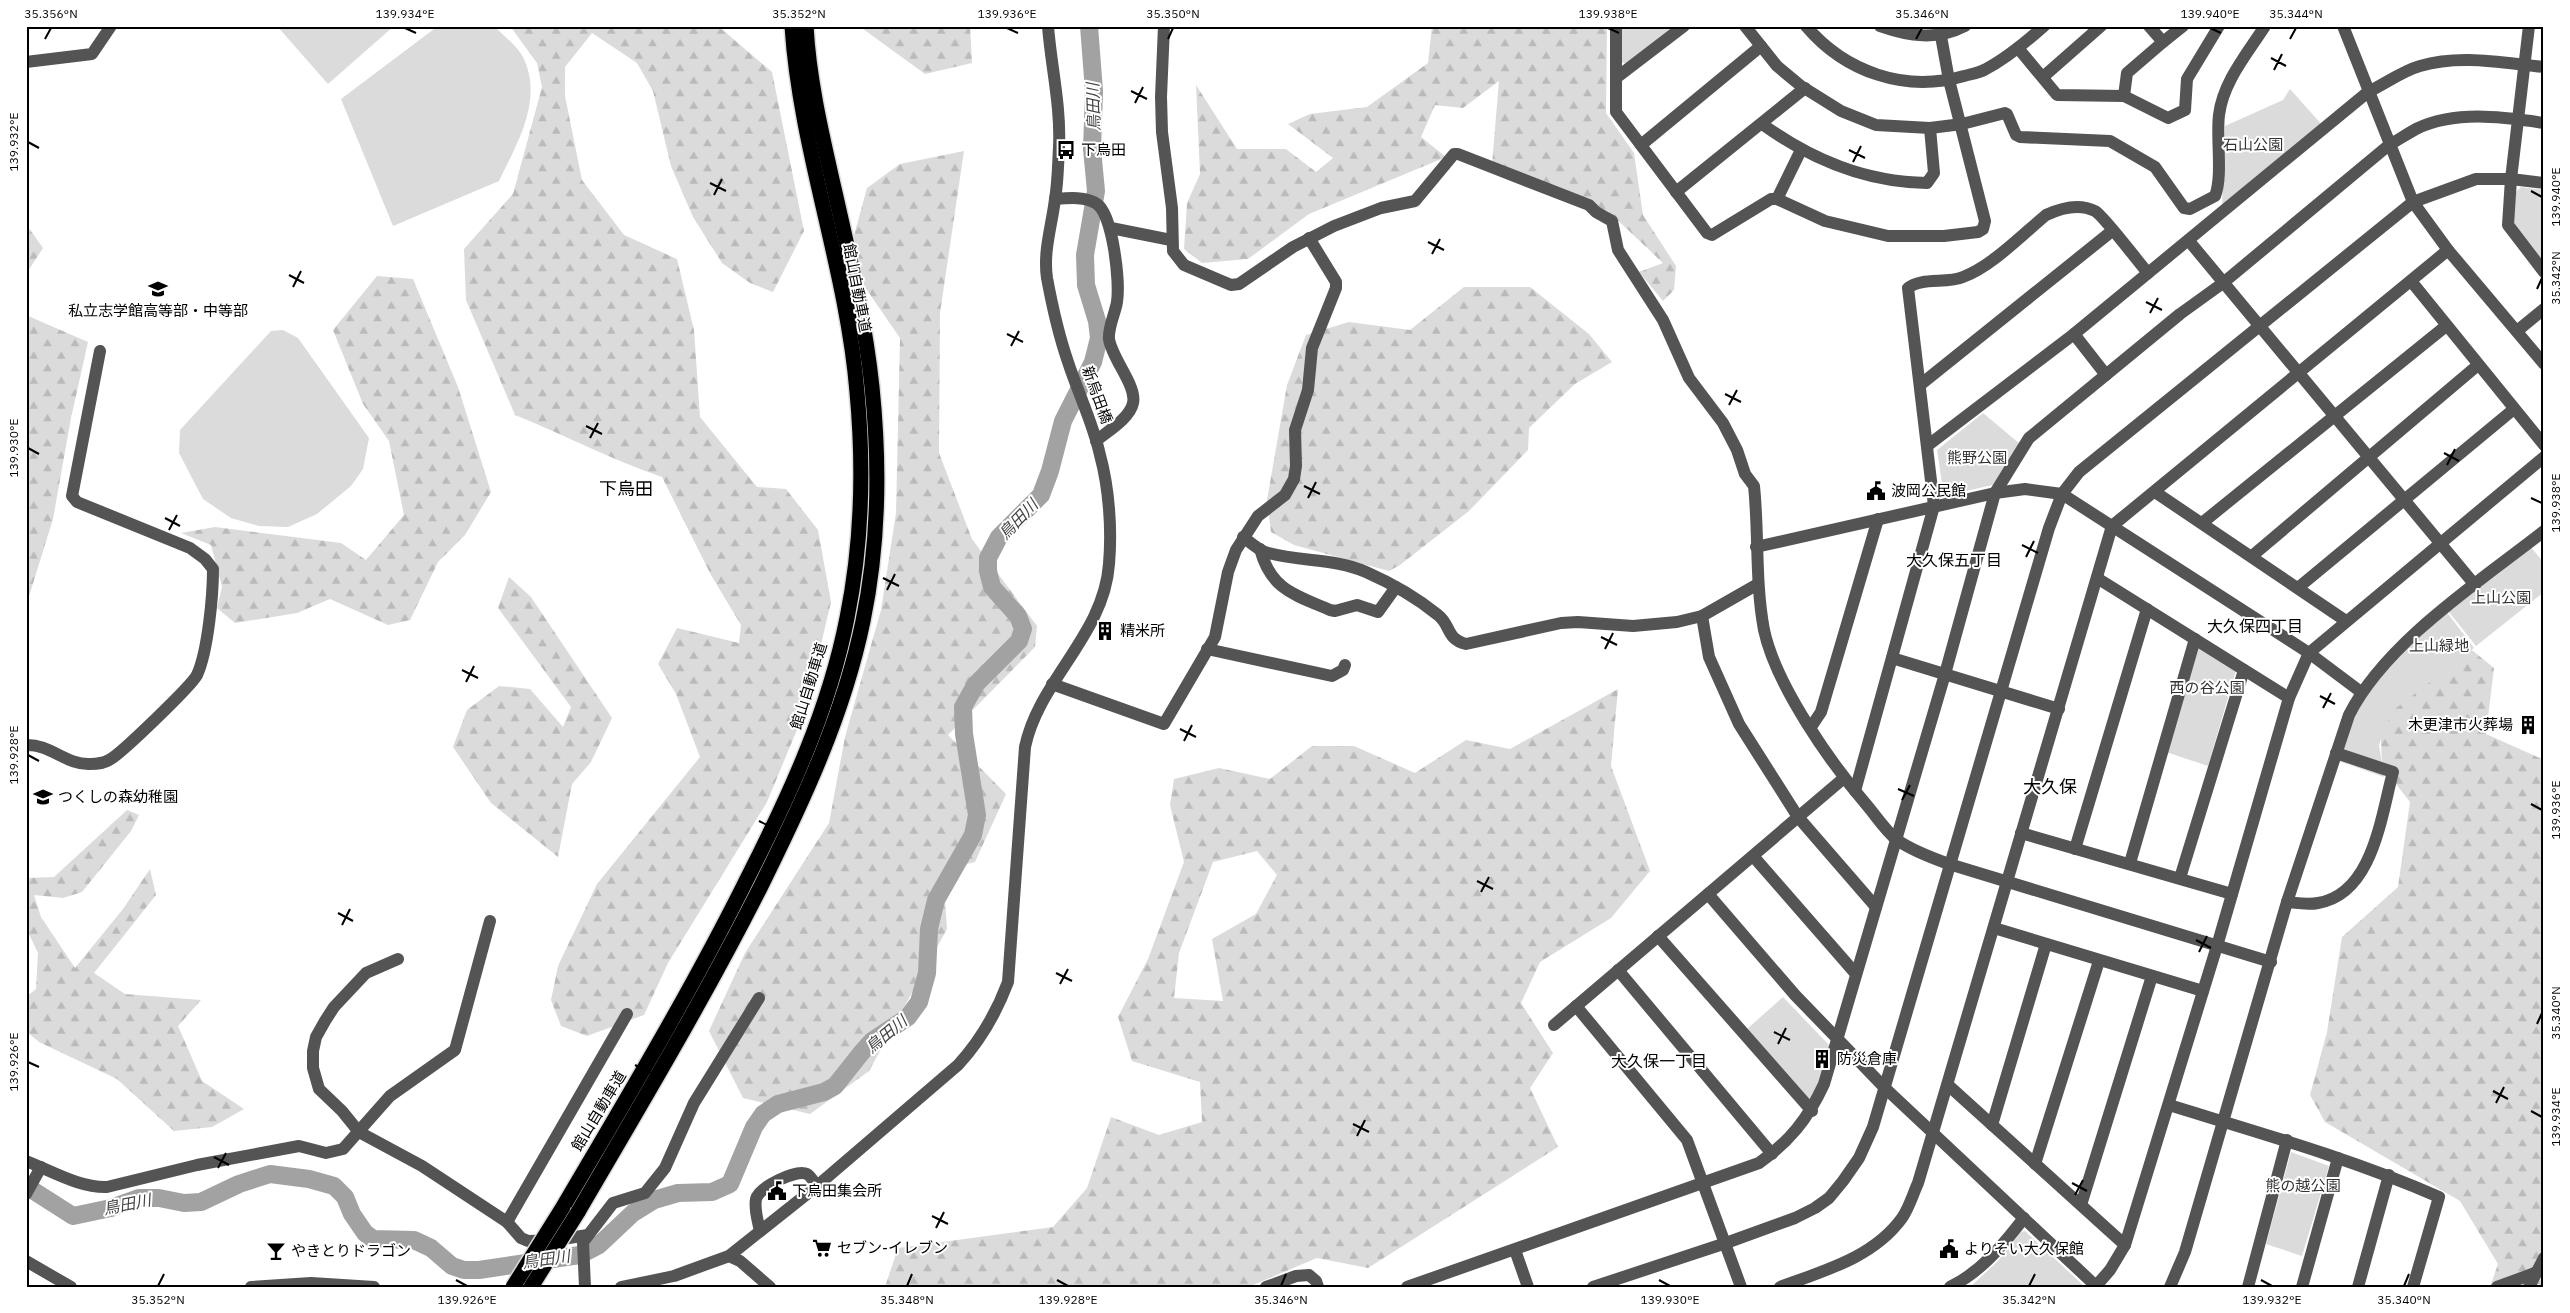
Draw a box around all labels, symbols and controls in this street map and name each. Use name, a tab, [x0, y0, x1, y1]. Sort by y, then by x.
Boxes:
text: 35.356°N	[24, 6, 78, 21]
text: 139.934°E	[375, 6, 435, 21]
text: 35.352°N	[772, 6, 826, 21]
text: 139.936°E	[977, 6, 1037, 21]
text: 35.350°N	[1146, 6, 1200, 21]
text: 139.938°E	[1578, 6, 1638, 21]
text: 35.346°N	[1895, 6, 1949, 21]
text: 139.940°E	[2180, 6, 2240, 21]
text: 35.344°N	[2269, 6, 2323, 21]
water label: 鳥田川	[1082, 81, 1104, 131]
text: 139.932°E	[6, 112, 21, 172]
park label: 石山公園	[2223, 135, 2283, 154]
bus stop icon: 下烏田	[1055, 139, 1077, 161]
place label: 下烏田	[1081, 140, 1126, 159]
text: 139.940°E	[2548, 167, 2563, 227]
street label: 館山自動車道	[840, 242, 875, 334]
text: 35.342°N	[2548, 251, 2563, 305]
school or university icon: 私立志学館高等部・中等部	[147, 278, 169, 300]
place label: 私立志学館高等部・中等部	[68, 301, 248, 320]
street label: 新烏田橋	[1078, 363, 1117, 426]
text: 139.930°E	[6, 418, 21, 478]
park label: 熊野公園	[1947, 448, 2007, 467]
text: 139.938°E	[2548, 473, 2563, 533]
district label: 下烏田	[599, 477, 653, 500]
public building icon: 波岡公民館	[1865, 480, 1887, 502]
place label: 波岡公民館	[1891, 481, 1966, 500]
water label: 鳥田川	[994, 493, 1043, 543]
district label: 大久保五丁目	[1906, 550, 2002, 570]
park label: 上山公園	[2471, 588, 2531, 607]
district label: 大久保四丁目	[2207, 616, 2303, 636]
building icon: 精米所	[1094, 620, 1116, 642]
place label: 精米所	[1120, 621, 1165, 640]
park label: 上山緑地	[2409, 636, 2469, 655]
street label: 館山自動車道	[786, 640, 831, 732]
park label: 西の谷公園	[2169, 678, 2245, 697]
building icon: 木更津市火葬場	[2517, 714, 2539, 736]
place label: 木更津市火葬場	[2408, 715, 2513, 734]
text: 139.928°E	[6, 725, 21, 785]
district label: 大久保	[2023, 775, 2077, 798]
text: 139.936°E	[2548, 780, 2563, 840]
school or university icon: つくしの森幼稚園	[32, 786, 54, 808]
place label: つくしの森幼稚園	[58, 787, 178, 806]
text: 35.340°N	[2548, 986, 2563, 1040]
water label: 鳥田川	[861, 1010, 912, 1057]
text: 139.926°E	[6, 1032, 21, 1092]
building icon: 防災倉庫	[1811, 1048, 1833, 1070]
place label: 防災倉庫	[1837, 1049, 1897, 1068]
district label: 大久保一丁目	[1611, 1051, 1707, 1071]
street label: 館山自動車道	[567, 1067, 630, 1154]
text: 139.934°E	[2548, 1087, 2563, 1147]
park label: 熊の越公園	[2265, 1176, 2341, 1195]
public building icon: 下烏田集会所	[766, 1180, 788, 1202]
place label: 下烏田集会所	[792, 1181, 882, 1200]
water label: 鳥田川	[102, 1189, 154, 1218]
supermarket icon: セブン-イレブン	[811, 1237, 833, 1259]
place label: セブン-イレブン	[837, 1238, 948, 1257]
public building icon: よりそい大久保館	[1938, 1238, 1960, 1260]
place label: よりそい大久保館	[1964, 1239, 2084, 1258]
bar icon: やきとりドラゴン	[265, 1240, 287, 1262]
place label: やきとりドラゴン	[291, 1241, 411, 1260]
water label: 鳥田川	[521, 1245, 573, 1272]
text: 35.352°N	[131, 1292, 185, 1307]
text: 139.926°E	[437, 1292, 497, 1307]
text: 35.348°N	[880, 1292, 934, 1307]
text: 139.928°E	[1038, 1292, 1098, 1307]
text: 35.346°N	[1254, 1292, 1308, 1307]
text: 139.930°E	[1640, 1292, 1700, 1307]
text: 35.342°N	[2002, 1292, 2056, 1307]
text: 139.932°E	[2242, 1292, 2302, 1307]
text: 35.340°N	[2377, 1292, 2431, 1307]

